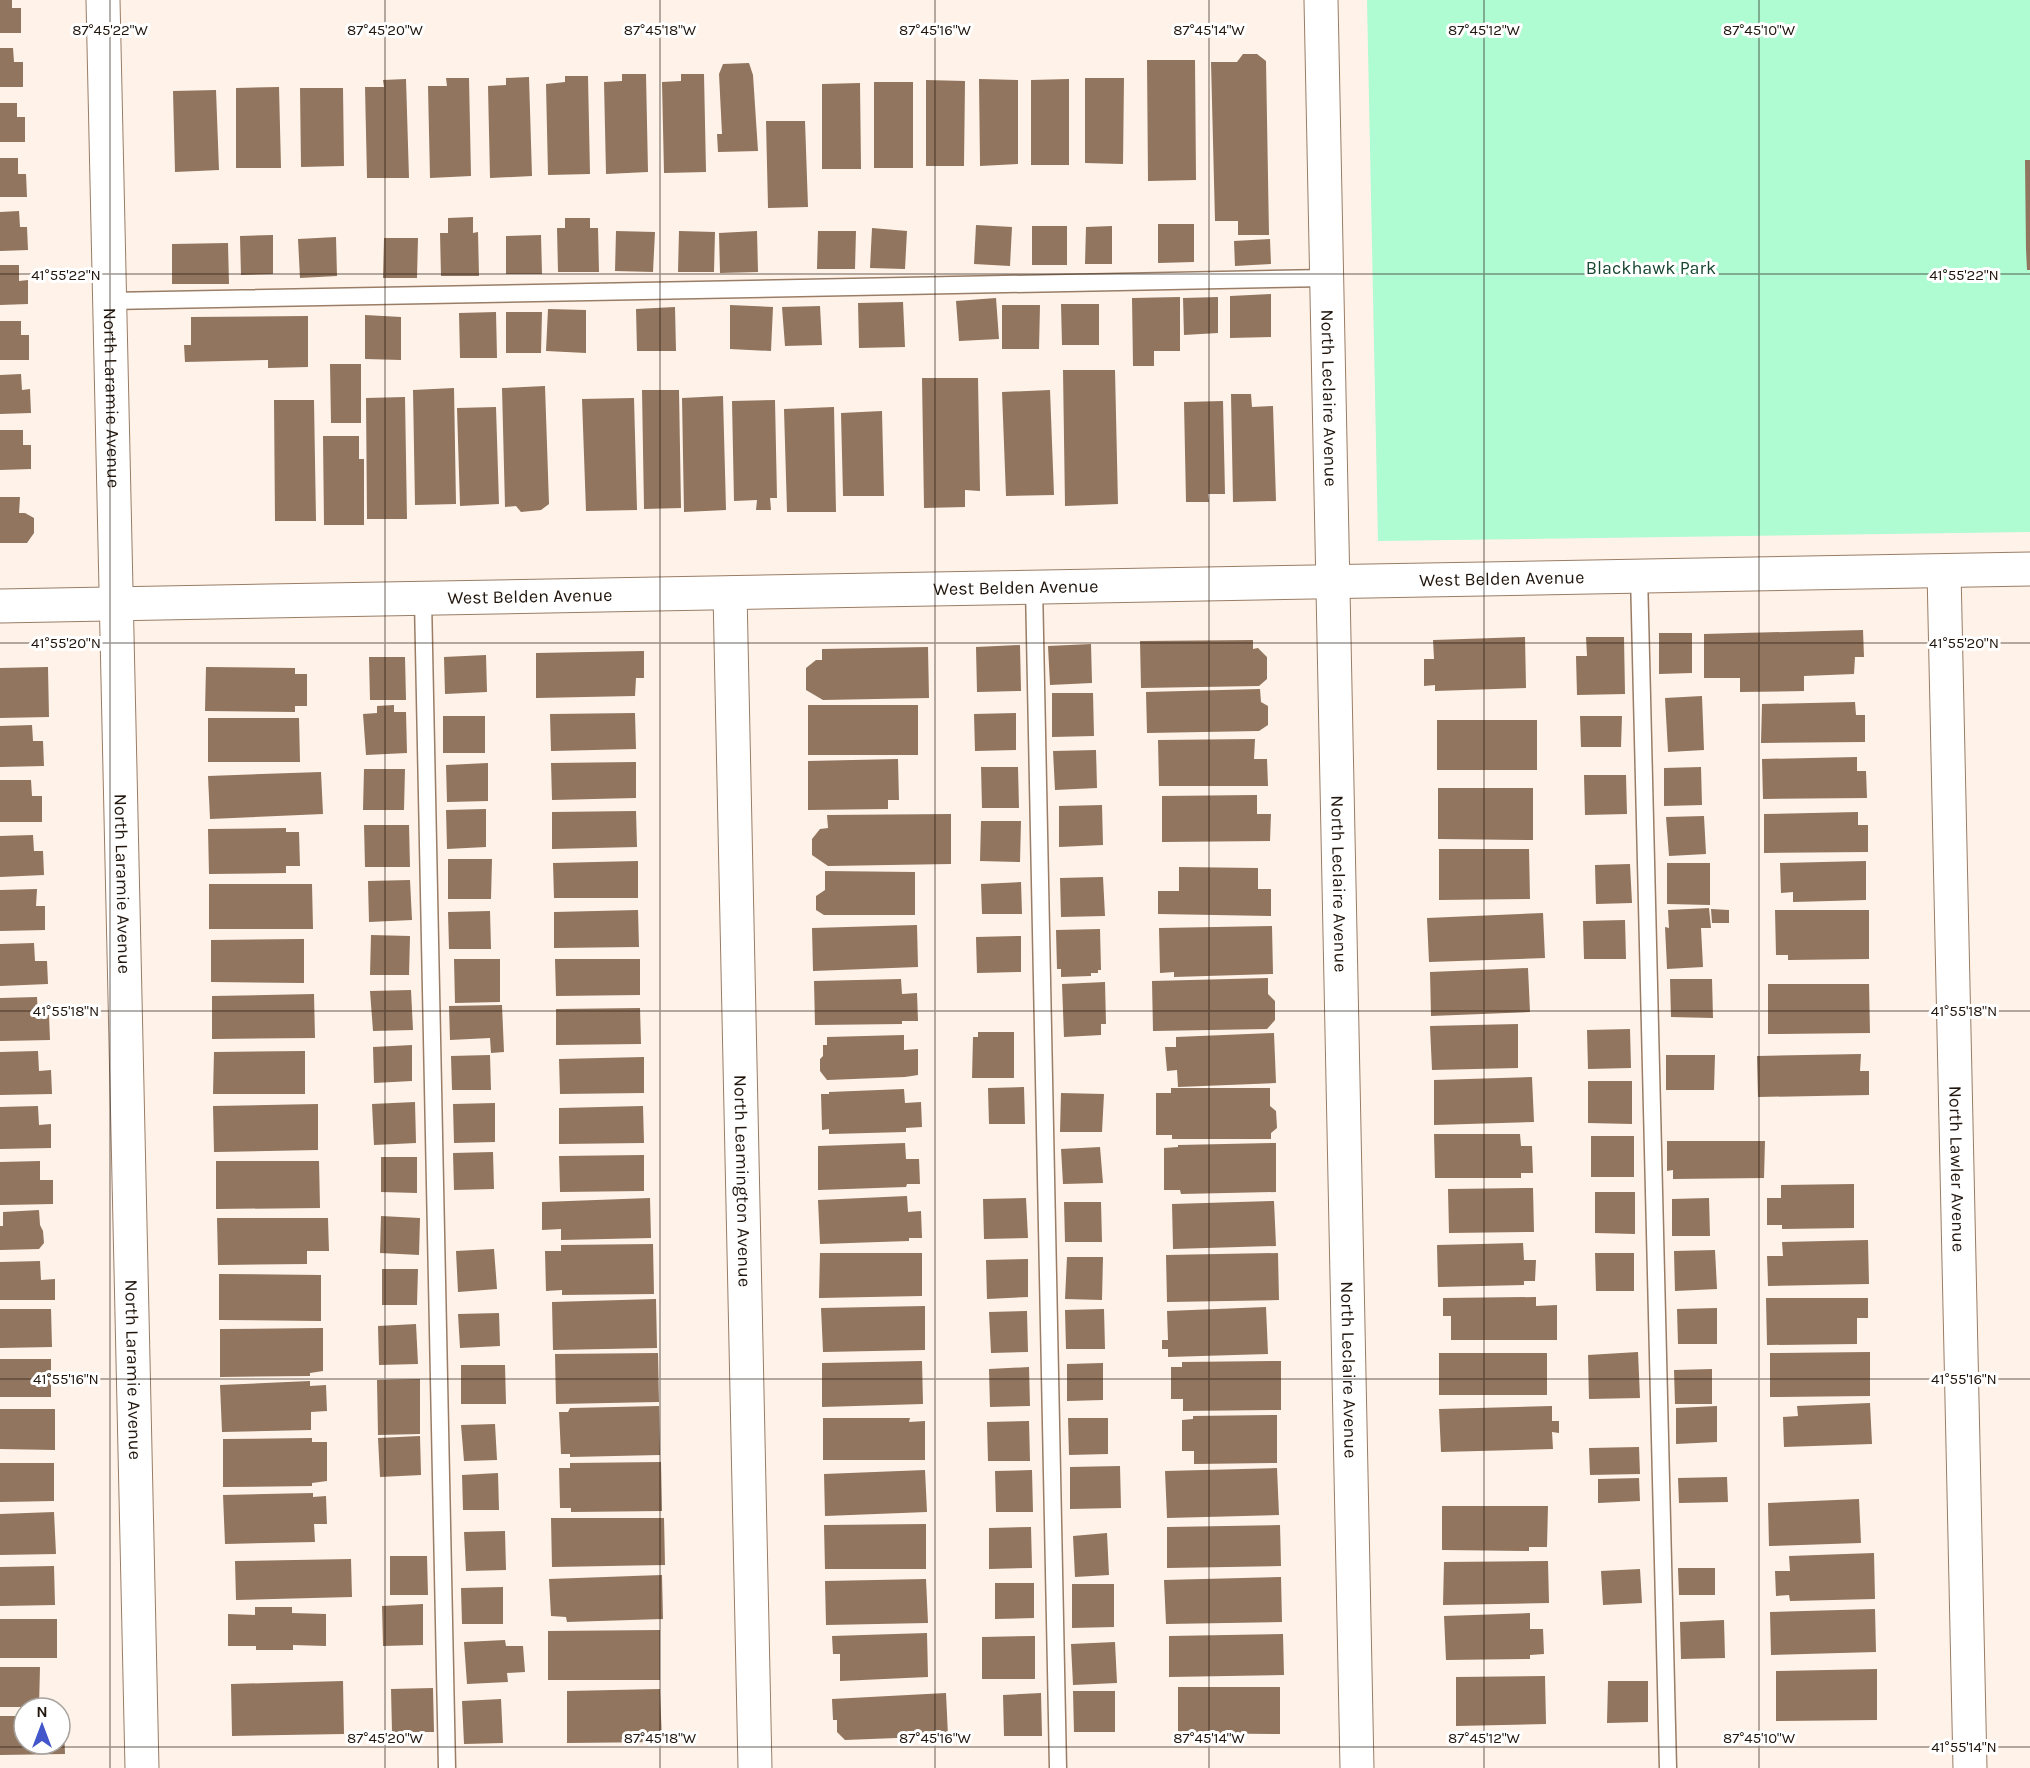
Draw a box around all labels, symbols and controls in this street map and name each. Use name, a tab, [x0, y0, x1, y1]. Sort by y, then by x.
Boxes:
text: 87°45'22"W	[72, 21, 148, 39]
text: 87°45'20"W	[347, 21, 423, 39]
text: 87°45'18"W	[624, 21, 697, 39]
text: 87°45'16"W	[899, 21, 971, 39]
text: 87°45'14"W	[1173, 21, 1245, 39]
text: 87°45'12"W	[1448, 21, 1521, 39]
text: 87°45'10"W	[1723, 21, 1796, 39]
park label: Blackhawk Park	[1586, 257, 1716, 279]
text: 41°55'22"N	[31, 266, 101, 284]
text: 41°55'22"N	[1929, 266, 1999, 284]
street label: North Laramie Avenue	[99, 307, 125, 488]
street label: North Leclaire Avenue	[1316, 309, 1342, 487]
street label: West Belden Avenue	[1419, 566, 1585, 591]
street label: West Belden Avenue	[933, 575, 1099, 600]
street label: West Belden Avenue	[447, 584, 613, 609]
text: 41°55'20"N	[31, 634, 101, 652]
text: 41°55'20"N	[1929, 634, 1999, 652]
street label: North Laramie Avenue	[110, 793, 135, 974]
street label: North Leclaire Avenue	[1326, 795, 1352, 973]
text: 41°55'18"N	[33, 1002, 99, 1020]
text: 41°55'18"N	[1931, 1002, 1997, 1020]
street label: North Leamington Avenue	[729, 1074, 756, 1287]
street label: North Lawler Avenue	[1944, 1085, 1970, 1252]
street label: North Laramie Avenue	[120, 1279, 146, 1460]
street label: North Leclaire Avenue	[1336, 1281, 1362, 1459]
text: 41°55'16"N	[33, 1370, 99, 1388]
text: 41°55'16"N	[1931, 1370, 1997, 1388]
north arrow	[12, 1696, 72, 1756]
text: N	[36, 1702, 48, 1721]
text: 87°45'20"W	[347, 1729, 423, 1747]
text: 87°45'18"W	[624, 1729, 697, 1747]
text: 87°45'16"W	[899, 1729, 971, 1747]
text: 87°45'14"W	[1173, 1729, 1245, 1747]
text: 87°45'12"W	[1448, 1729, 1521, 1747]
text: 87°45'10"W	[1723, 1729, 1796, 1747]
text: 41°55'14"N	[1931, 1738, 1997, 1756]

